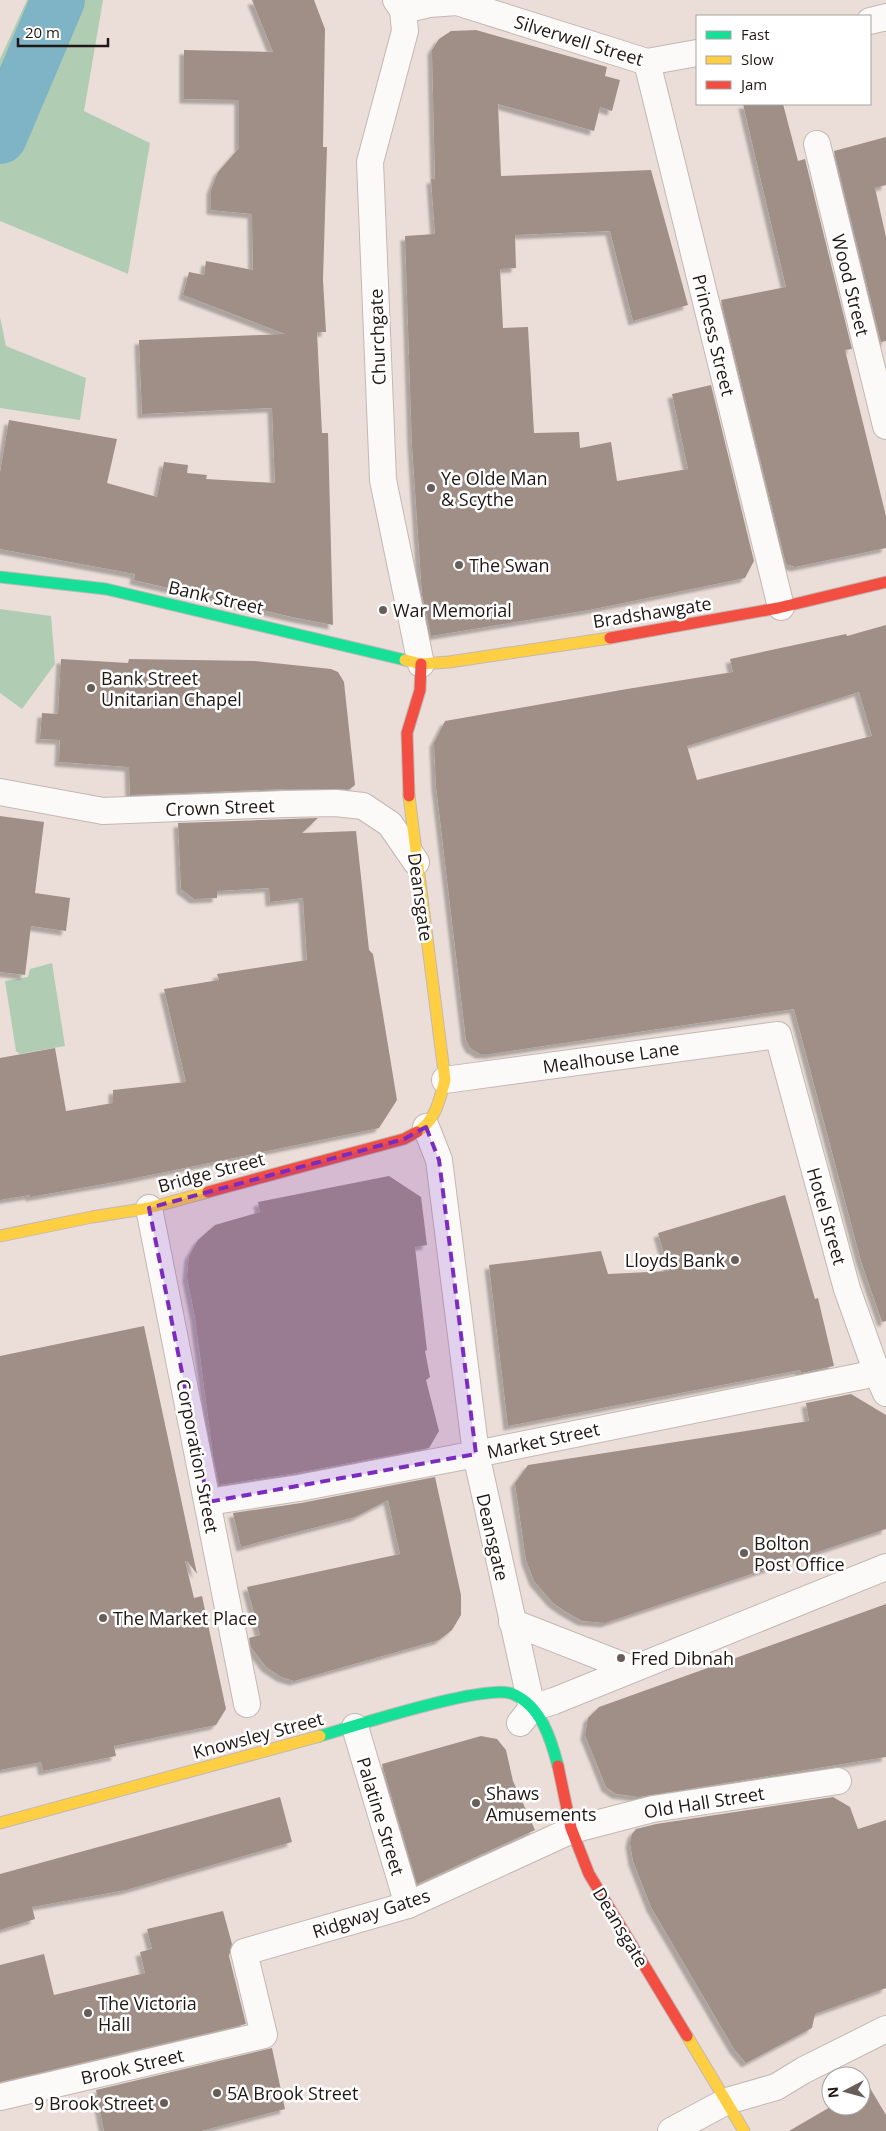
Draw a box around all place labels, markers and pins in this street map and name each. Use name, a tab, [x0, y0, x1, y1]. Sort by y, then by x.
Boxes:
place label: Ye Olde Man & Scythe	[441, 466, 547, 511]
marker: Ye Olde Man & Scythe	[425, 482, 437, 494]
place label: The Swan	[469, 553, 550, 577]
marker: The Swan	[453, 559, 465, 571]
place label: War Memorial	[393, 598, 512, 622]
marker: War Memorial	[377, 604, 389, 616]
place label: Bank Street Unitarian Chapel	[101, 666, 242, 711]
marker: Bank Street Unitarian Chapel	[85, 682, 97, 694]
place label: Lloyds Bank	[625, 1248, 726, 1272]
marker: Lloyds Bank	[729, 1254, 741, 1266]
place label: Bolton Post Office	[754, 1531, 845, 1576]
marker: Bolton Post Office	[738, 1547, 750, 1559]
place label: The Market Place	[113, 1606, 257, 1630]
marker: The Market Place	[97, 1612, 109, 1624]
place label: Fred Dibnah	[631, 1646, 734, 1670]
marker: Fred Dibnah	[615, 1652, 627, 1664]
place label: Shaws Amusements	[486, 1781, 597, 1826]
marker: Shaws Amusements	[470, 1797, 482, 1809]
place label: The Victoria Hall	[98, 1991, 197, 2036]
marker: The Victoria Hall	[82, 2007, 94, 2019]
place label: 5A Brook Street	[227, 2081, 358, 2105]
marker: 5A Brook Street	[211, 2087, 223, 2099]
place label: 9 Brook Street	[34, 2091, 154, 2115]
marker: 9 Brook Street	[158, 2097, 170, 2109]

